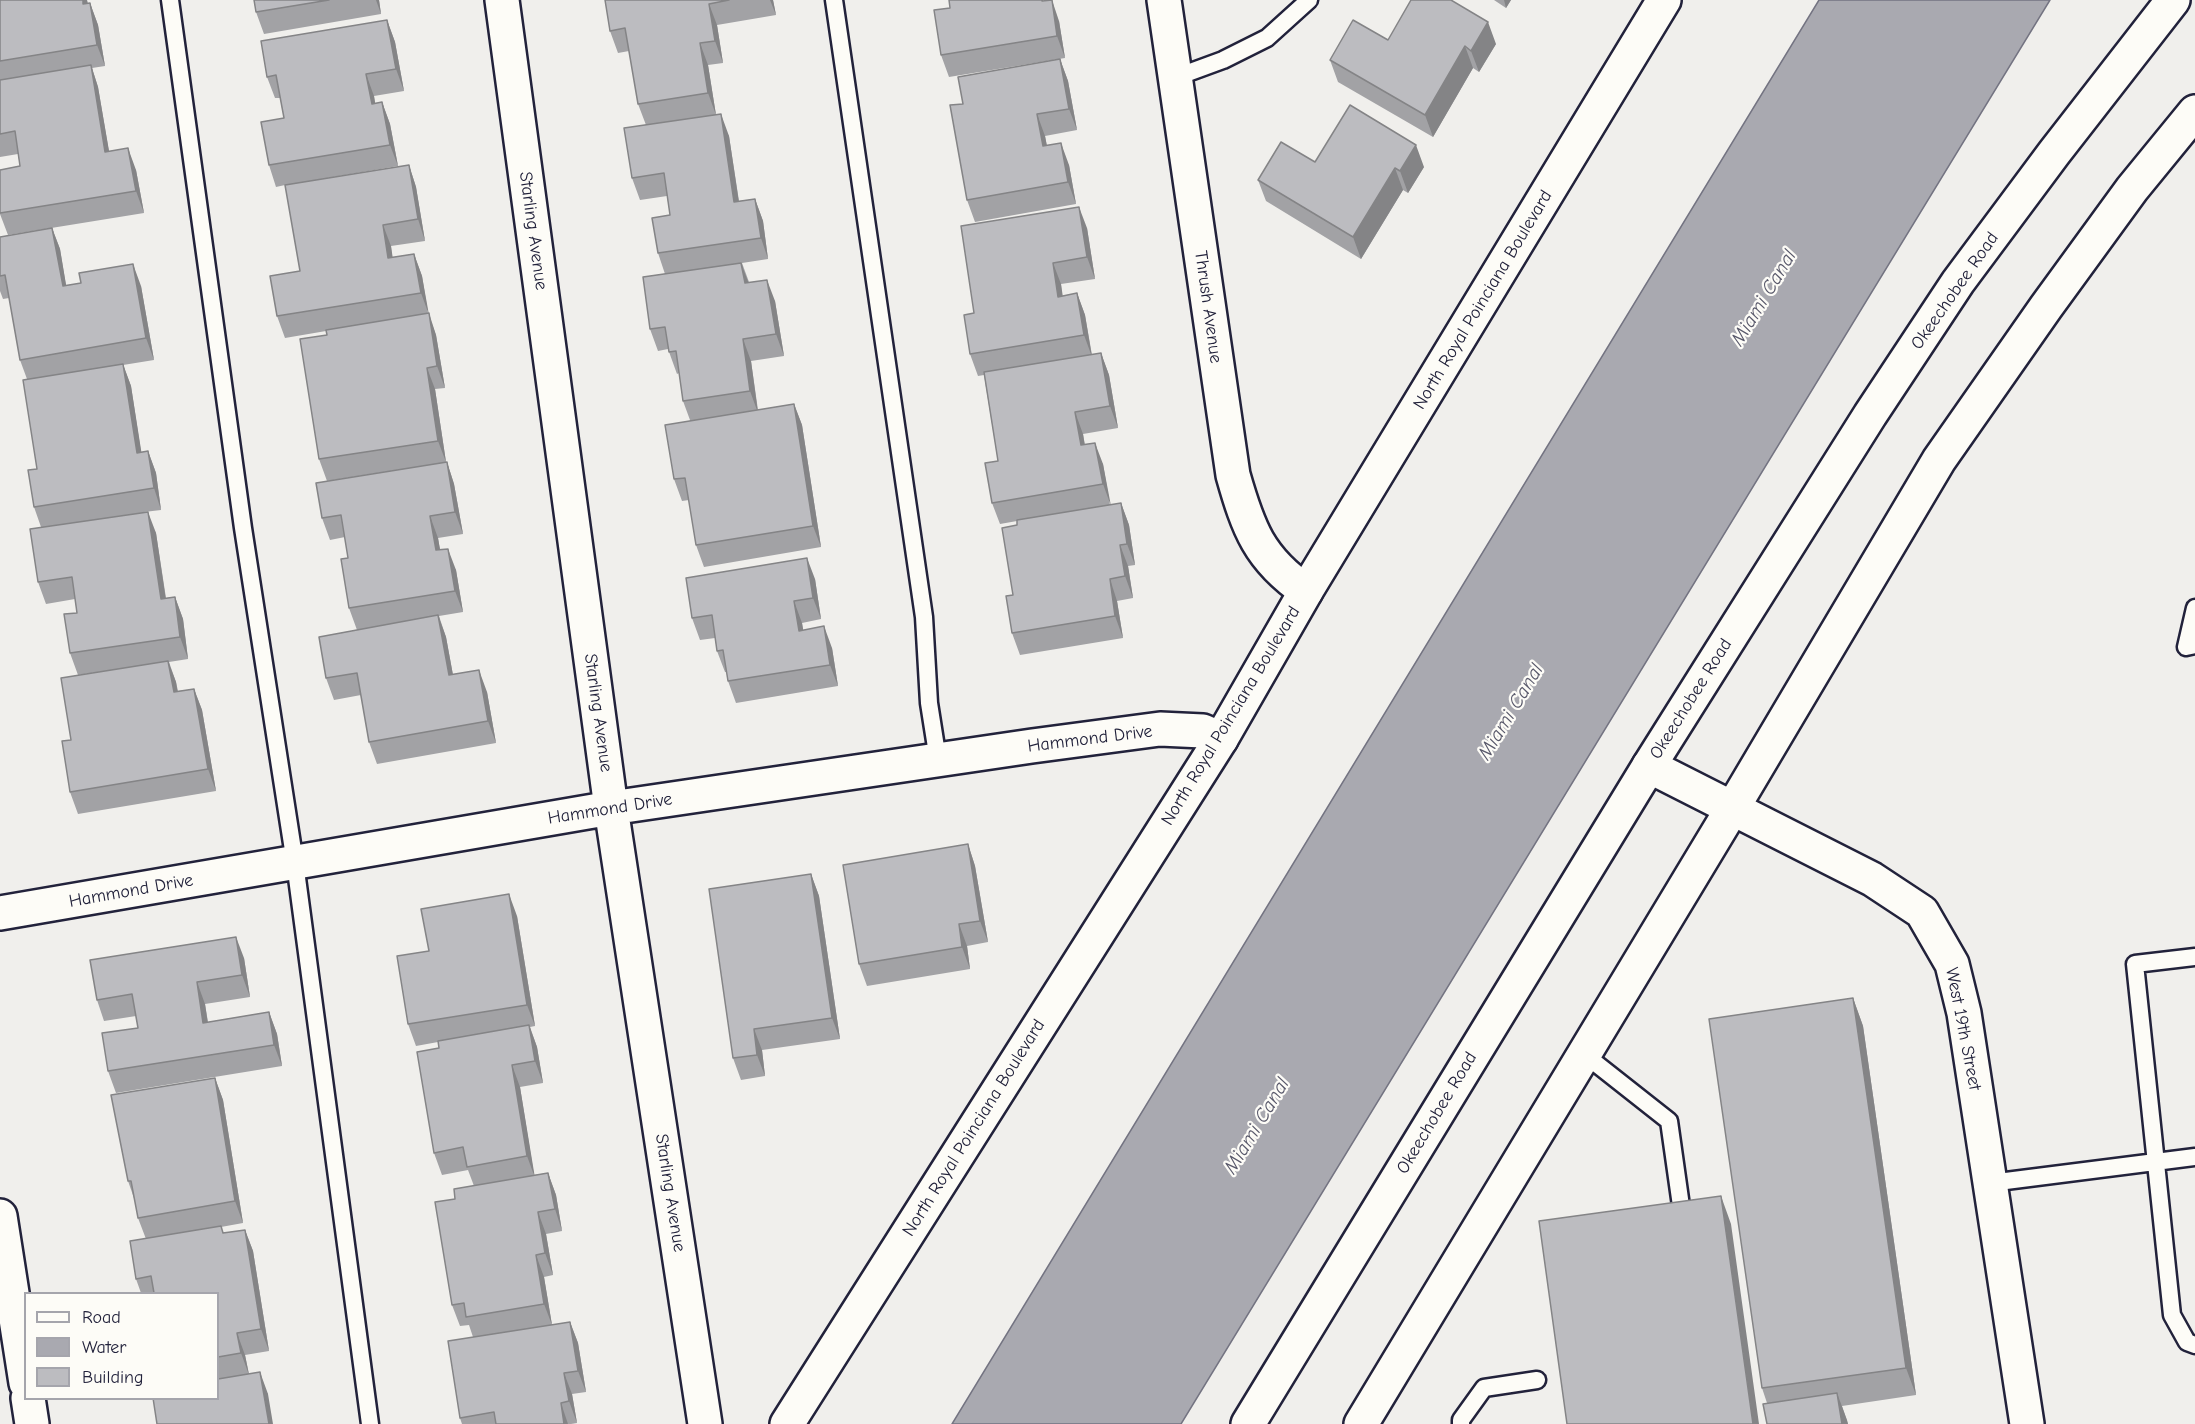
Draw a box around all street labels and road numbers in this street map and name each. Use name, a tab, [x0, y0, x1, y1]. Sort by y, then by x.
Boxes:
street label: Starling Avenue	[514, 170, 552, 292]
street label: North Royal Poinciana Boulevard	[1409, 186, 1557, 414]
street label: Okeechobee Road	[1906, 228, 2004, 354]
street label: Thrush Avenue	[1189, 249, 1227, 365]
street label: North Royal Poinciana Boulevard	[1157, 602, 1305, 830]
street label: Okeechobee Road	[1645, 635, 1737, 763]
street label: Starling Avenue	[579, 652, 617, 774]
street label: Hammond Drive	[1026, 721, 1154, 757]
street label: Hammond Drive	[546, 788, 674, 830]
street label: Hammond Drive	[67, 869, 195, 913]
street label: West 19th Street	[1941, 966, 1985, 1092]
street label: North Royal Poinciana Boulevard	[898, 1015, 1050, 1241]
street label: Okeechobee Road	[1392, 1048, 1482, 1178]
street label: Starling Avenue	[650, 1132, 690, 1254]

